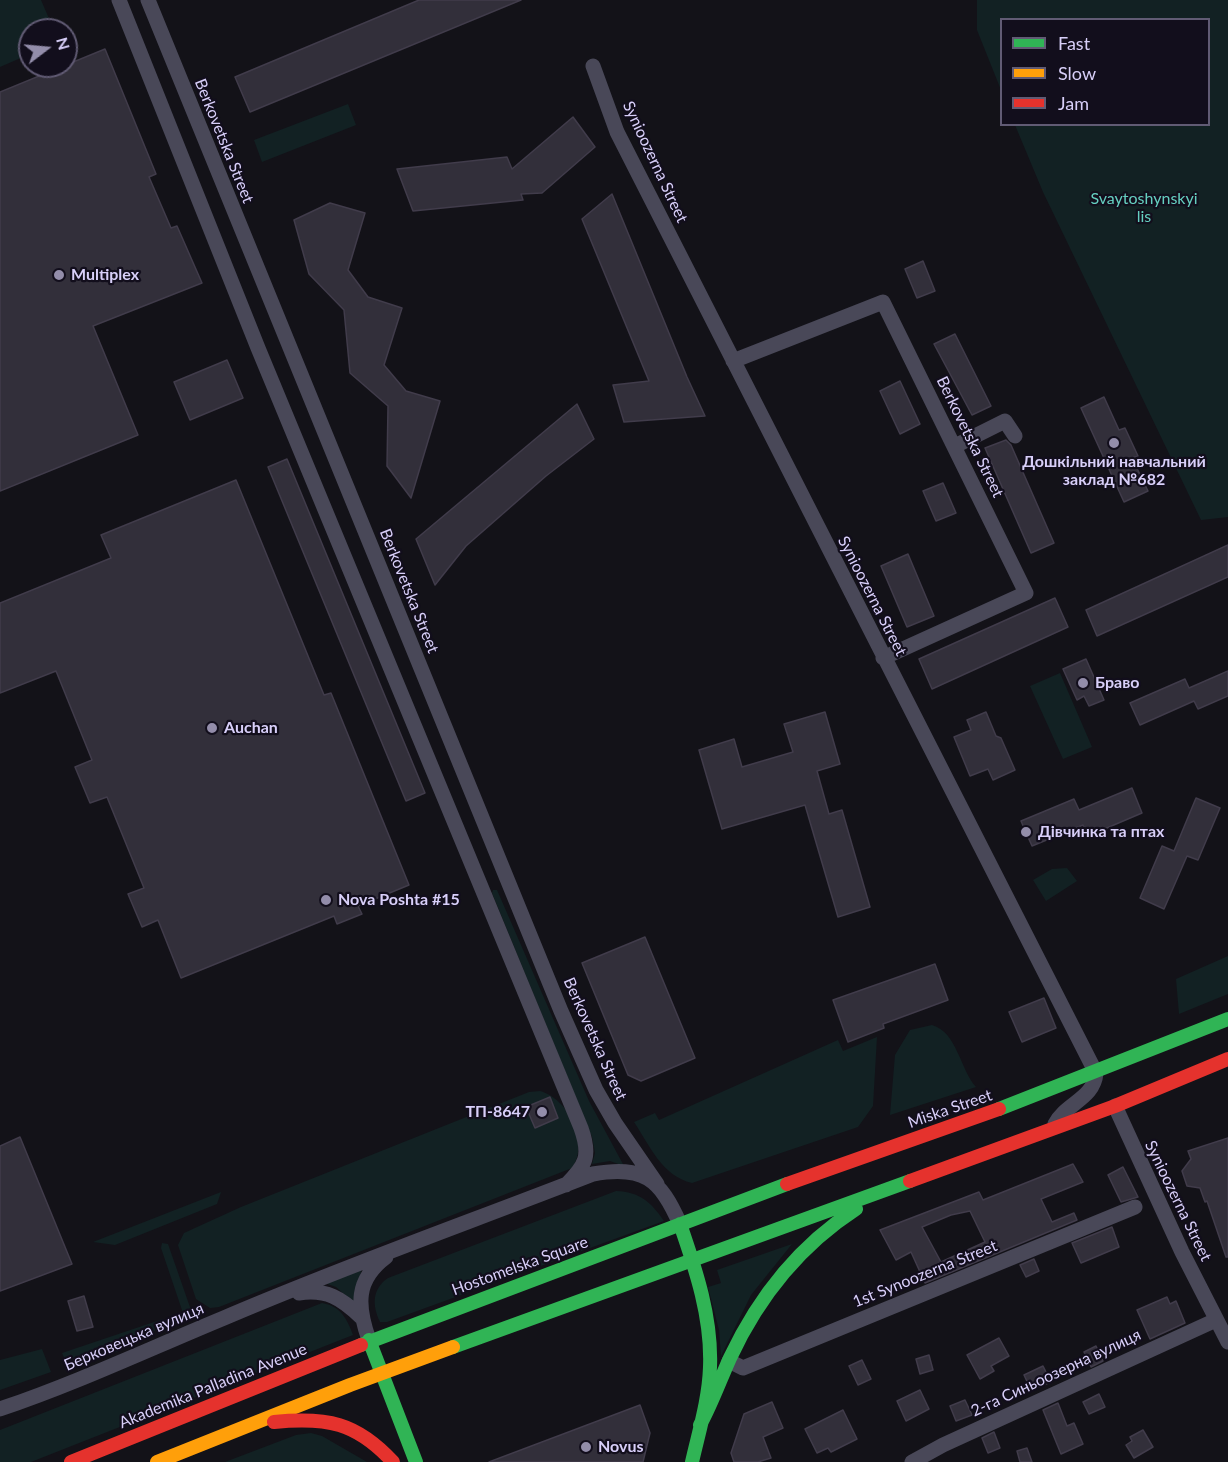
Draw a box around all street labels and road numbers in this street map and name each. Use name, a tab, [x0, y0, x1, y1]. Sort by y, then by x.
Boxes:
street label: Berkovetska Street	[190, 76, 258, 206]
street label: Synioozerna Street	[618, 98, 692, 226]
street label: Berkovetska Street	[932, 373, 1008, 501]
street label: Berkovetska Street	[375, 526, 443, 656]
street label: Synioozerna Street	[834, 533, 910, 659]
street label: Berkovetska Street	[559, 975, 631, 1103]
street label: Miska Street	[905, 1086, 995, 1132]
street label: Synioozerna Street	[1141, 1138, 1215, 1264]
street label: Hostomelska Square	[449, 1232, 591, 1300]
street label: 1st Synoozerna Street	[850, 1236, 1000, 1312]
street label: Берковецька вулиця	[61, 1299, 207, 1375]
street label: 2-га Синьоозерна вулиця	[968, 1325, 1144, 1421]
street label: Akademika Palladina Avenue	[116, 1339, 310, 1433]

